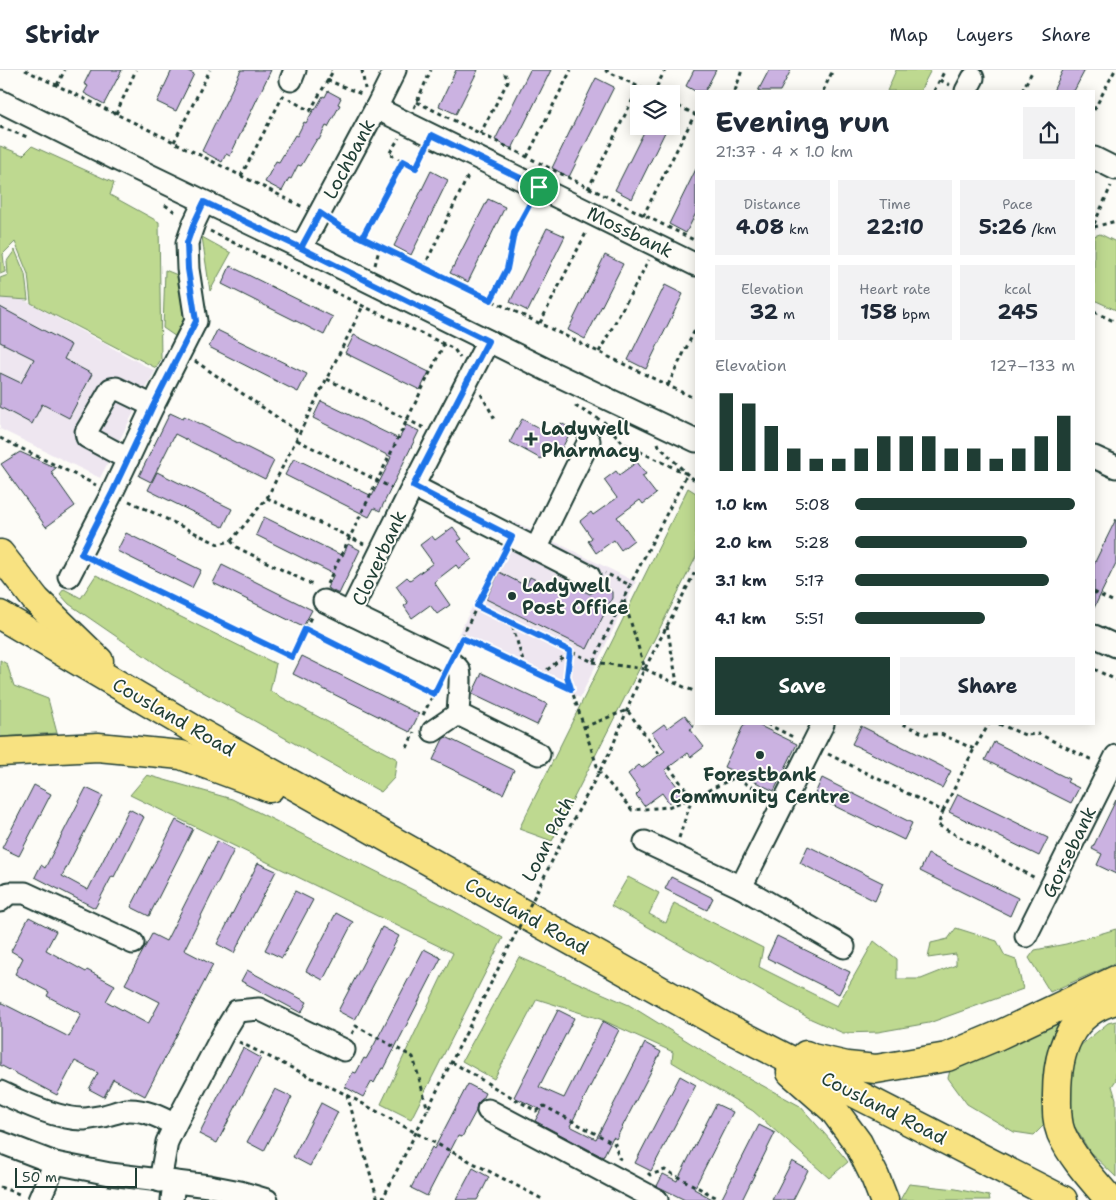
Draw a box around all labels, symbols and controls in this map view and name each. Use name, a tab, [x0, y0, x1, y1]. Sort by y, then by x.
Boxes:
text: Stridr	[25, 19, 100, 51]
text: Map	[890, 23, 928, 47]
text: Layers	[956, 23, 1013, 47]
text: Share	[1041, 23, 1091, 47]
map controls	[630, 85, 680, 135]
button: layers	[630, 85, 680, 135]
text: Evening run	[715, 103, 890, 141]
button: share	[1023, 107, 1075, 159]
street label: Lochbank	[317, 114, 381, 204]
text: 21:37 · 4 × 1.0 km	[715, 141, 853, 162]
pin	[518, 166, 560, 208]
icon: arrive	[525, 173, 553, 201]
text: Distance	[744, 195, 801, 213]
text: Time	[879, 195, 911, 213]
text: Pace	[1002, 195, 1033, 213]
street label: Mossbank	[583, 200, 677, 264]
text: 4.08	[736, 213, 784, 241]
text: 22:10	[866, 213, 924, 241]
text: 5:26	[979, 213, 1027, 241]
text: km	[784, 220, 809, 238]
text: /km	[1027, 220, 1056, 238]
text: Elevation	[741, 280, 804, 298]
text: Heart rate	[859, 280, 931, 298]
text: kcal	[1004, 280, 1031, 298]
text: 32	[750, 298, 778, 326]
text: 158	[860, 298, 897, 326]
text: 245	[997, 298, 1038, 326]
text: m	[778, 305, 795, 323]
text: bpm	[897, 305, 930, 323]
text: Elevation	[715, 355, 787, 376]
text: 127–133 m	[990, 355, 1075, 376]
place label: Ladywell Pharmacy	[541, 416, 640, 463]
marker: Ladywell Pharmacy	[525, 433, 537, 445]
text: 1.0 km	[715, 494, 767, 515]
text: 5:08	[795, 494, 830, 515]
street label: Cloverbank	[346, 506, 412, 610]
text: 2.0 km	[715, 532, 772, 553]
text: 5:28	[795, 532, 830, 553]
text: 3.1 km	[715, 570, 766, 591]
text: 5:17	[795, 570, 825, 591]
place label: Ladywell Post Office	[522, 573, 629, 620]
marker: Ladywell Post Office	[506, 590, 518, 602]
text: 4.1 km	[715, 608, 766, 629]
text: 5:51	[795, 608, 824, 629]
button: Save	[715, 657, 890, 715]
button: Share	[900, 657, 1075, 715]
street label: Cousland Road	[108, 672, 240, 762]
marker: Forestbank Community Centre	[754, 749, 766, 761]
place label: Forestbank Community Centre	[670, 762, 850, 809]
street label: Loan Path	[516, 792, 580, 886]
street label: Gorsebank	[1036, 802, 1102, 902]
street label: Cousland Road	[461, 872, 593, 960]
street label: Cousland Road	[817, 1066, 951, 1150]
scale bar	[15, 1165, 138, 1188]
text: 50 m	[22, 1168, 57, 1186]

